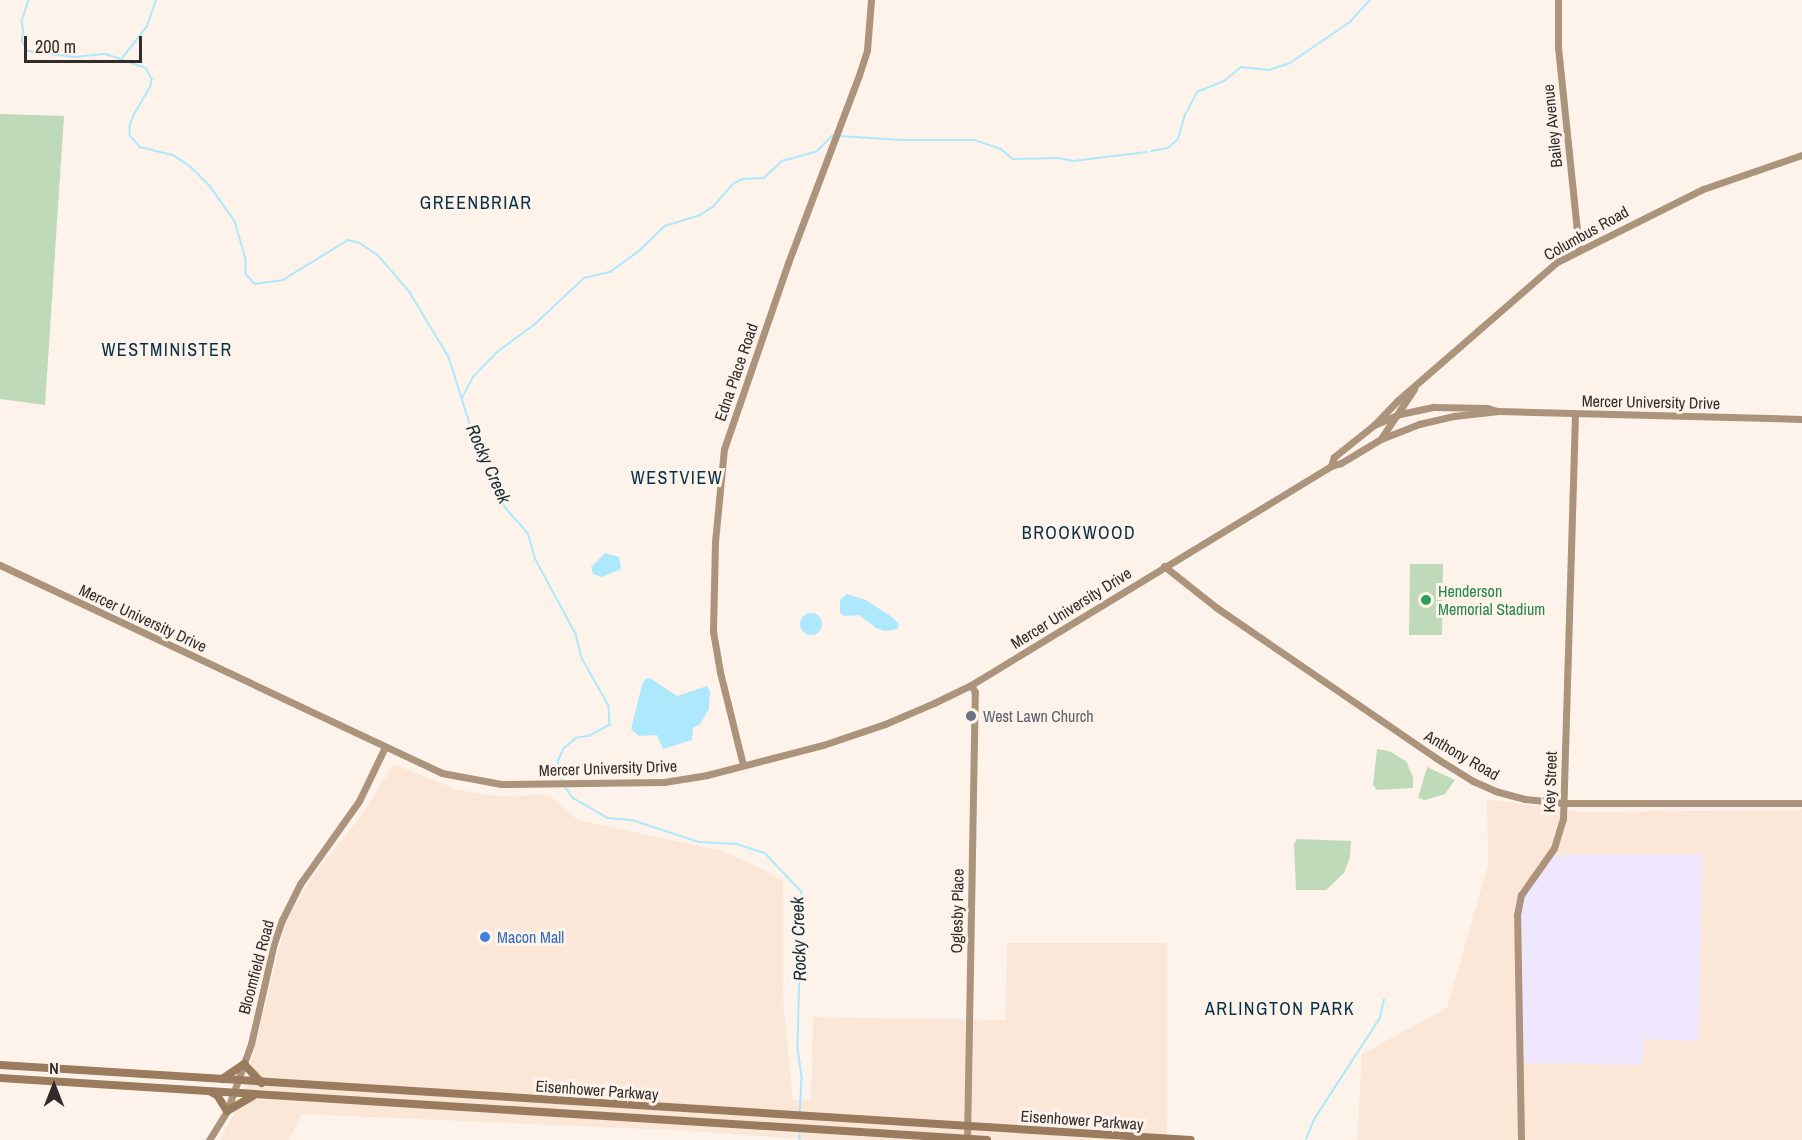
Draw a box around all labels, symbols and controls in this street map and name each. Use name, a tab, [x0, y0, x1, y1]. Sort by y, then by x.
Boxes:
scale bar	[27, 24, 146, 62]
text: 200 m	[35, 34, 76, 59]
street label: Bailey Avenue	[1538, 83, 1566, 169]
district label: GREENBRIAR	[420, 192, 532, 214]
street label: Columbus Road	[1540, 202, 1632, 264]
street label: Edna Place Road	[710, 321, 762, 423]
district label: WESTMINISTER	[101, 339, 233, 361]
street label: Mercer University Drive	[1582, 391, 1720, 413]
water label: Rocky Creek	[461, 421, 515, 507]
district label: WESTVIEW	[631, 467, 723, 489]
district label: BROOKWOOD	[1022, 522, 1136, 544]
street label: Mercer University Drive	[1007, 563, 1135, 653]
street label: Mercer University Drive	[76, 580, 210, 656]
place label: Henderson Memorial Stadium	[1438, 581, 1545, 619]
marker: Henderson Memorial Stadium	[1419, 593, 1433, 607]
place label: West Lawn Church	[983, 706, 1094, 726]
marker: West Lawn Church	[964, 709, 978, 723]
street label: Anthony Road	[1421, 726, 1503, 784]
street label: Key Street	[1539, 751, 1561, 813]
street label: Mercer University Drive	[538, 756, 678, 780]
street label: Oglesby Place	[947, 869, 967, 953]
water label: Rocky Creek	[787, 896, 811, 982]
street label: Bloomfield Road	[234, 918, 278, 1016]
place label: Macon Mall	[497, 927, 564, 947]
marker: Macon Mall	[478, 930, 492, 944]
district label: ARLINGTON PARK	[1205, 998, 1355, 1020]
north arrow	[24, 1056, 84, 1116]
text: N	[49, 1057, 59, 1079]
street label: Eisenhower Parkway	[535, 1076, 659, 1104]
street label: Eisenhower Parkway	[1020, 1106, 1144, 1134]

